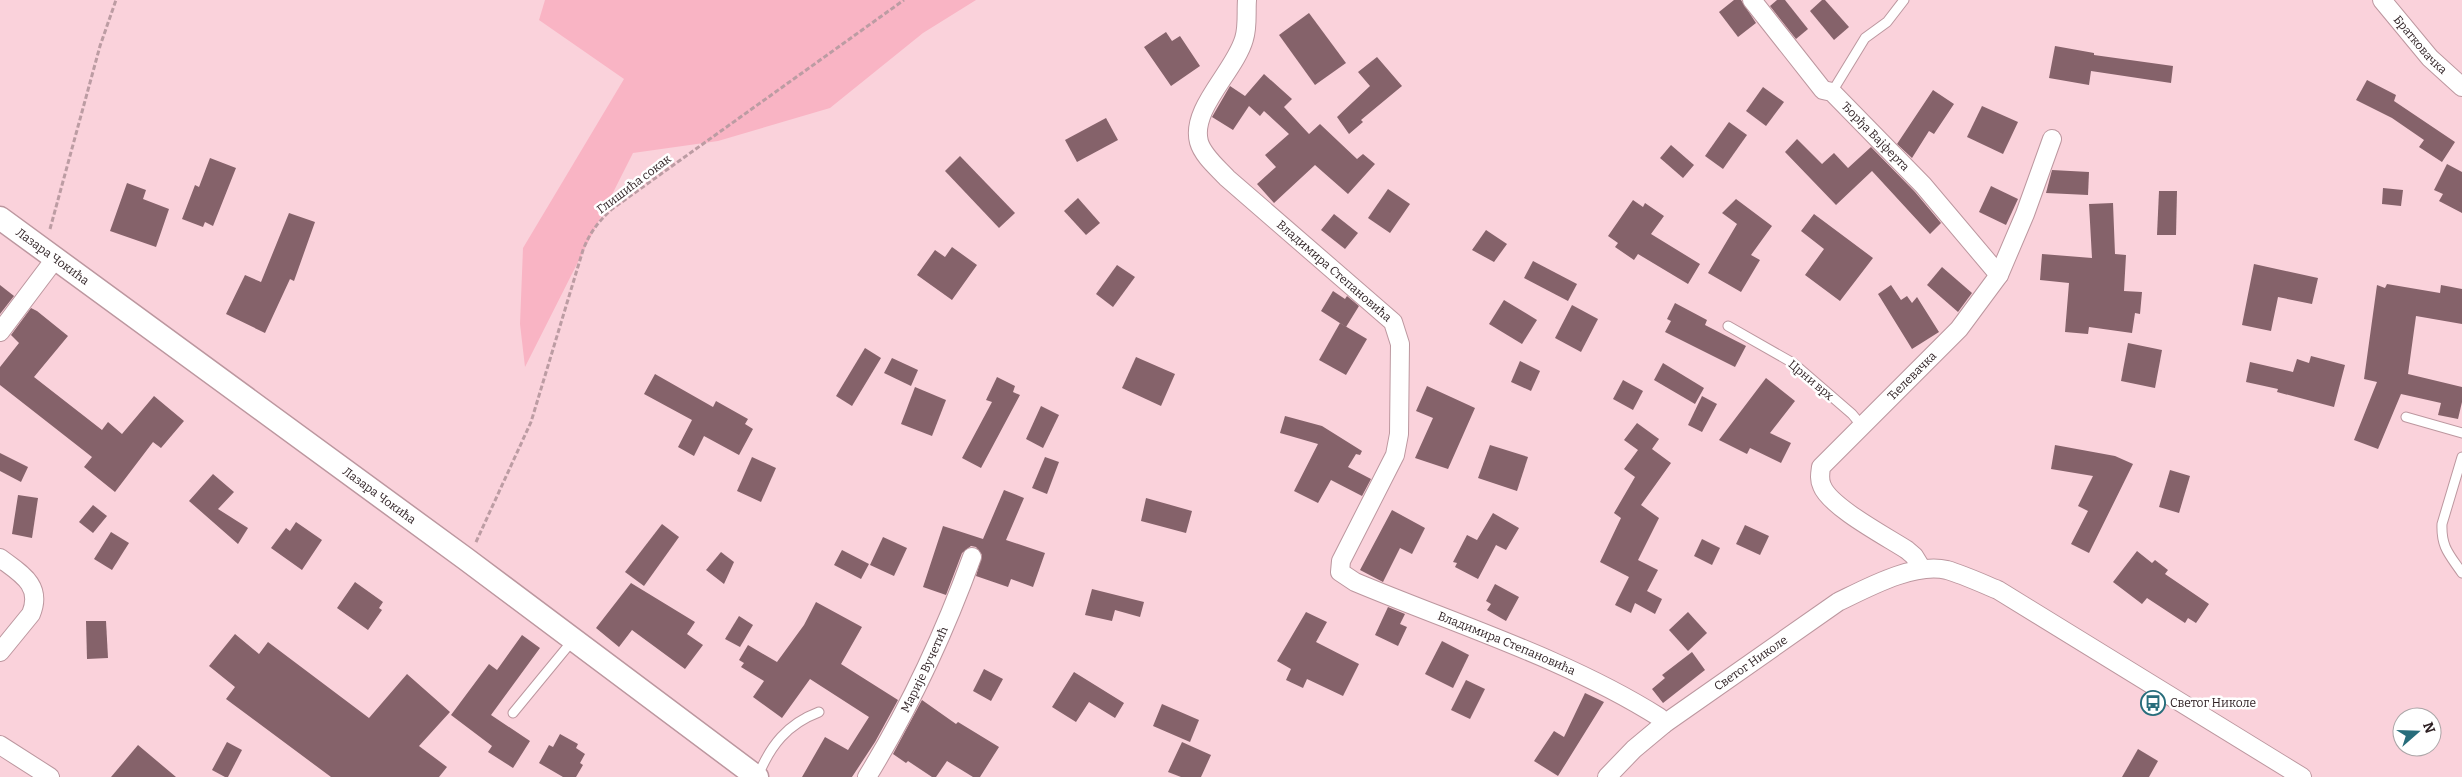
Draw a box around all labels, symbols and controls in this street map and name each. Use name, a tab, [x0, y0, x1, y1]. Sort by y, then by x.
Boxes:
street label: Братковачка	[2391, 13, 2450, 77]
street label: Ђорђа Вајферта	[1839, 99, 1913, 174]
street label: Глишића сокак	[594, 152, 674, 216]
street label: Владимира Степановића	[1274, 217, 1395, 325]
street label: Лазара Чокића	[13, 225, 92, 288]
street label: Ћелевачка	[1885, 348, 1940, 403]
street label: Црни врх	[1785, 357, 1837, 403]
street label: Лазара Чокића	[340, 464, 419, 527]
street label: Владимира Степановића	[1436, 609, 1578, 678]
street label: Марије Вучетић	[898, 624, 951, 715]
street label: Светог Николе	[1712, 633, 1790, 694]
bus stop icon: Светог Николе	[2140, 690, 2166, 716]
place label: Светог Николе	[2170, 696, 2256, 710]
north arrow	[2392, 707, 2442, 757]
text: N	[2419, 720, 2439, 736]

